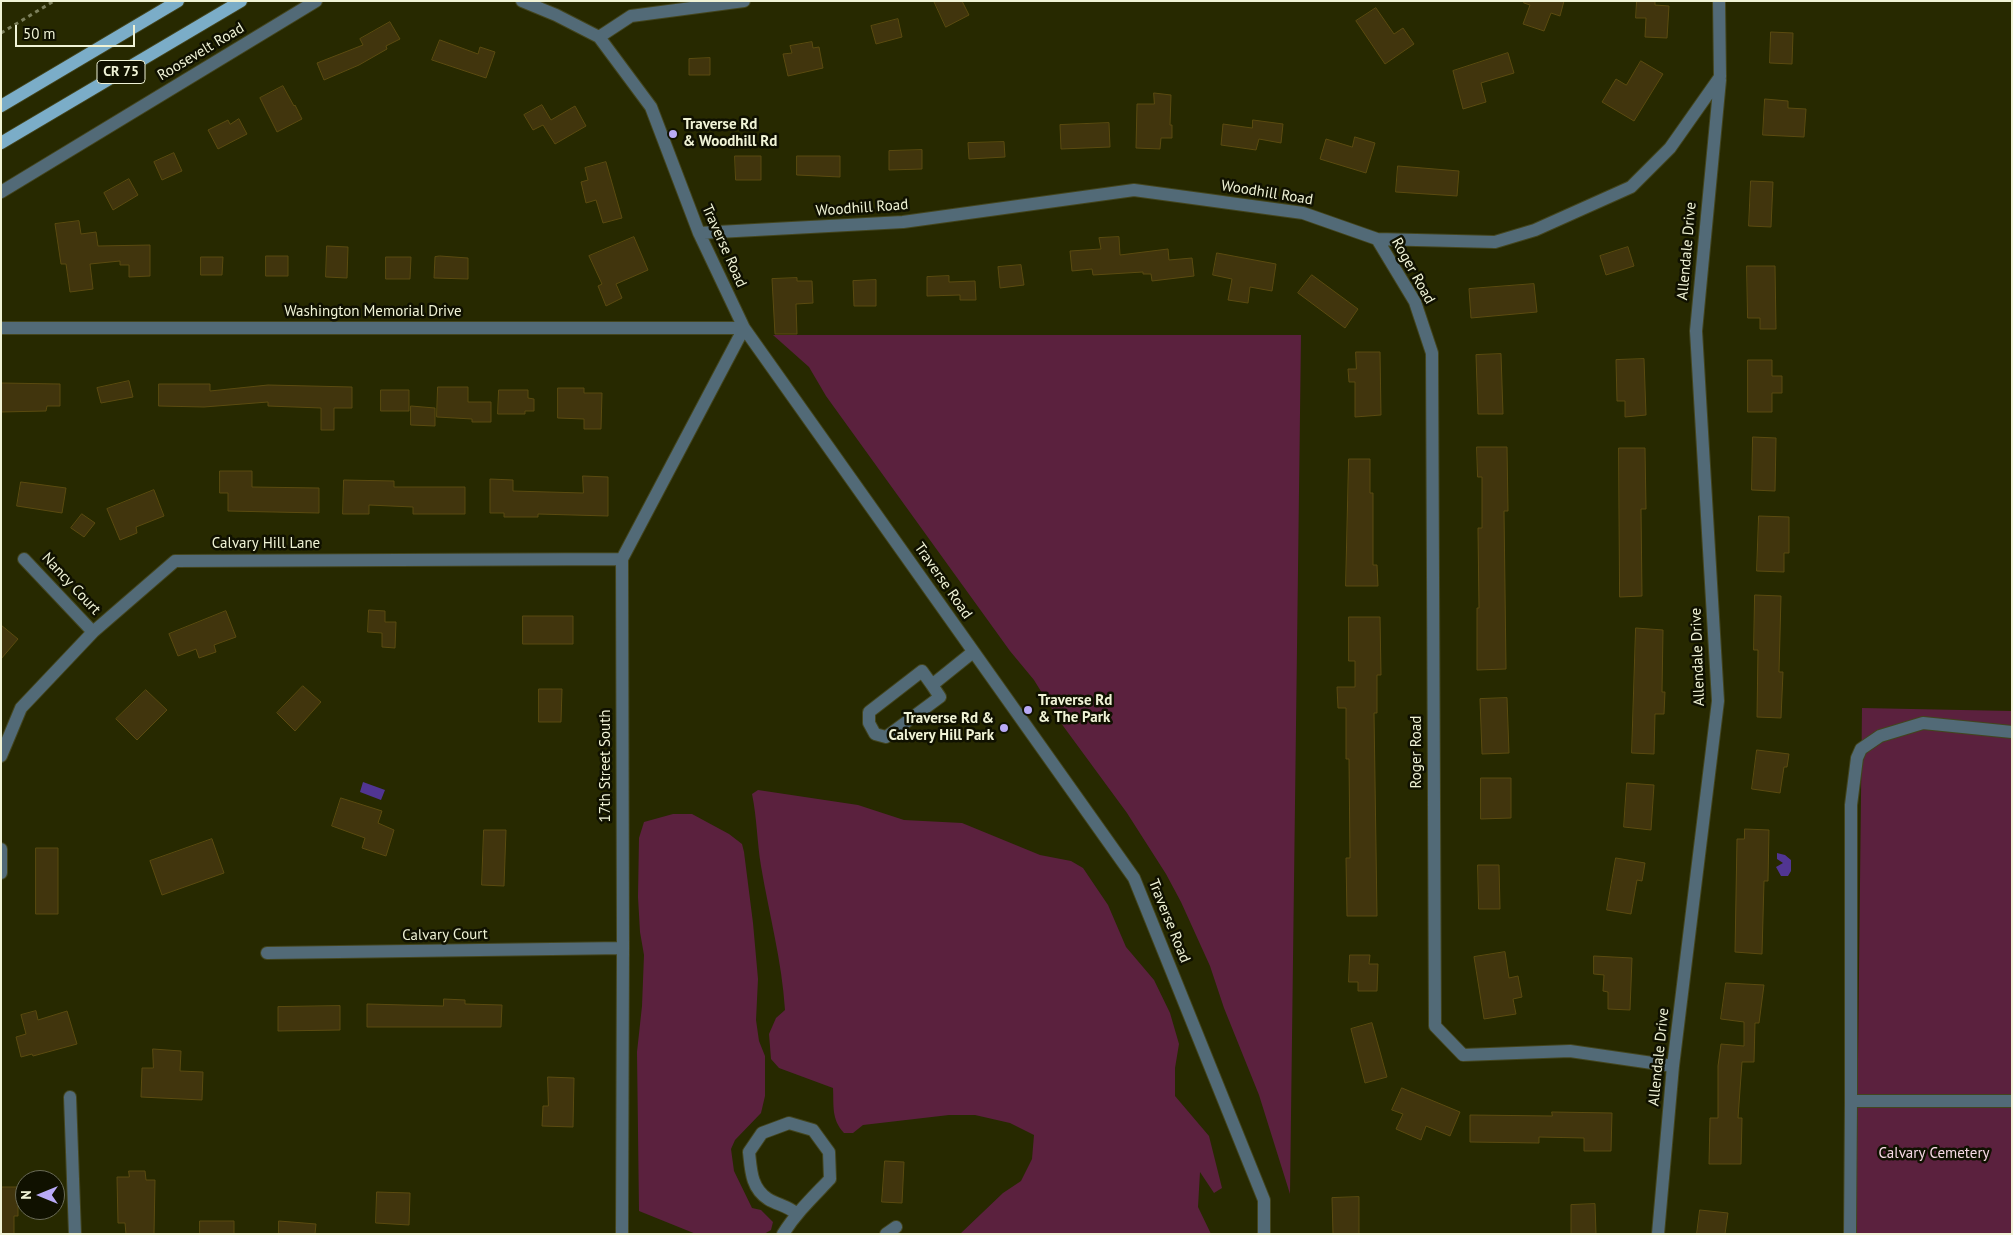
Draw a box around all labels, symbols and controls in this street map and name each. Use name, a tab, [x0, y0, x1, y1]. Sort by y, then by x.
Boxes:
scale bar	[18, 15, 138, 47]
street label: Roosevelt Road	[154, 19, 248, 85]
text: 50 m	[23, 24, 56, 43]
road number: CR 75	[97, 61, 145, 84]
place label: Traverse Rd & Woodhill Rd	[683, 116, 777, 151]
marker: Traverse Rd & Woodhill Rd	[667, 128, 679, 140]
street label: Woodhill Road	[1220, 177, 1314, 209]
street label: Woodhill Road	[815, 196, 909, 220]
street label: Allendale Drive	[1674, 201, 1700, 301]
street label: Traverse Road	[698, 202, 750, 290]
street label: Roger Road	[1387, 235, 1439, 307]
street label: Washington Memorial Drive	[284, 303, 462, 321]
street label: Calvary Hill Lane	[212, 535, 320, 553]
street label: Traverse Road	[910, 539, 976, 623]
street label: Nancy Court	[38, 549, 104, 619]
street label: Allendale Drive	[1687, 607, 1709, 707]
place label: Traverse Rd & The Park	[1038, 692, 1112, 727]
marker: Traverse Rd & The Park	[1022, 704, 1034, 716]
street label: 17th Street South	[597, 710, 615, 822]
place label: Traverse Rd & Calvery Hill Park	[888, 710, 994, 745]
street label: Roger Road	[1408, 716, 1426, 788]
marker: Traverse Rd & Calvery Hill Park	[998, 722, 1010, 734]
street label: Traverse Road	[1144, 876, 1194, 966]
street label: Calvary Court	[402, 925, 488, 945]
street label: Allendale Drive	[1645, 1007, 1673, 1107]
park label: Calvary Cemetery	[1879, 1145, 1989, 1163]
north arrow	[15, 1170, 65, 1220]
text: N	[17, 1190, 35, 1200]

